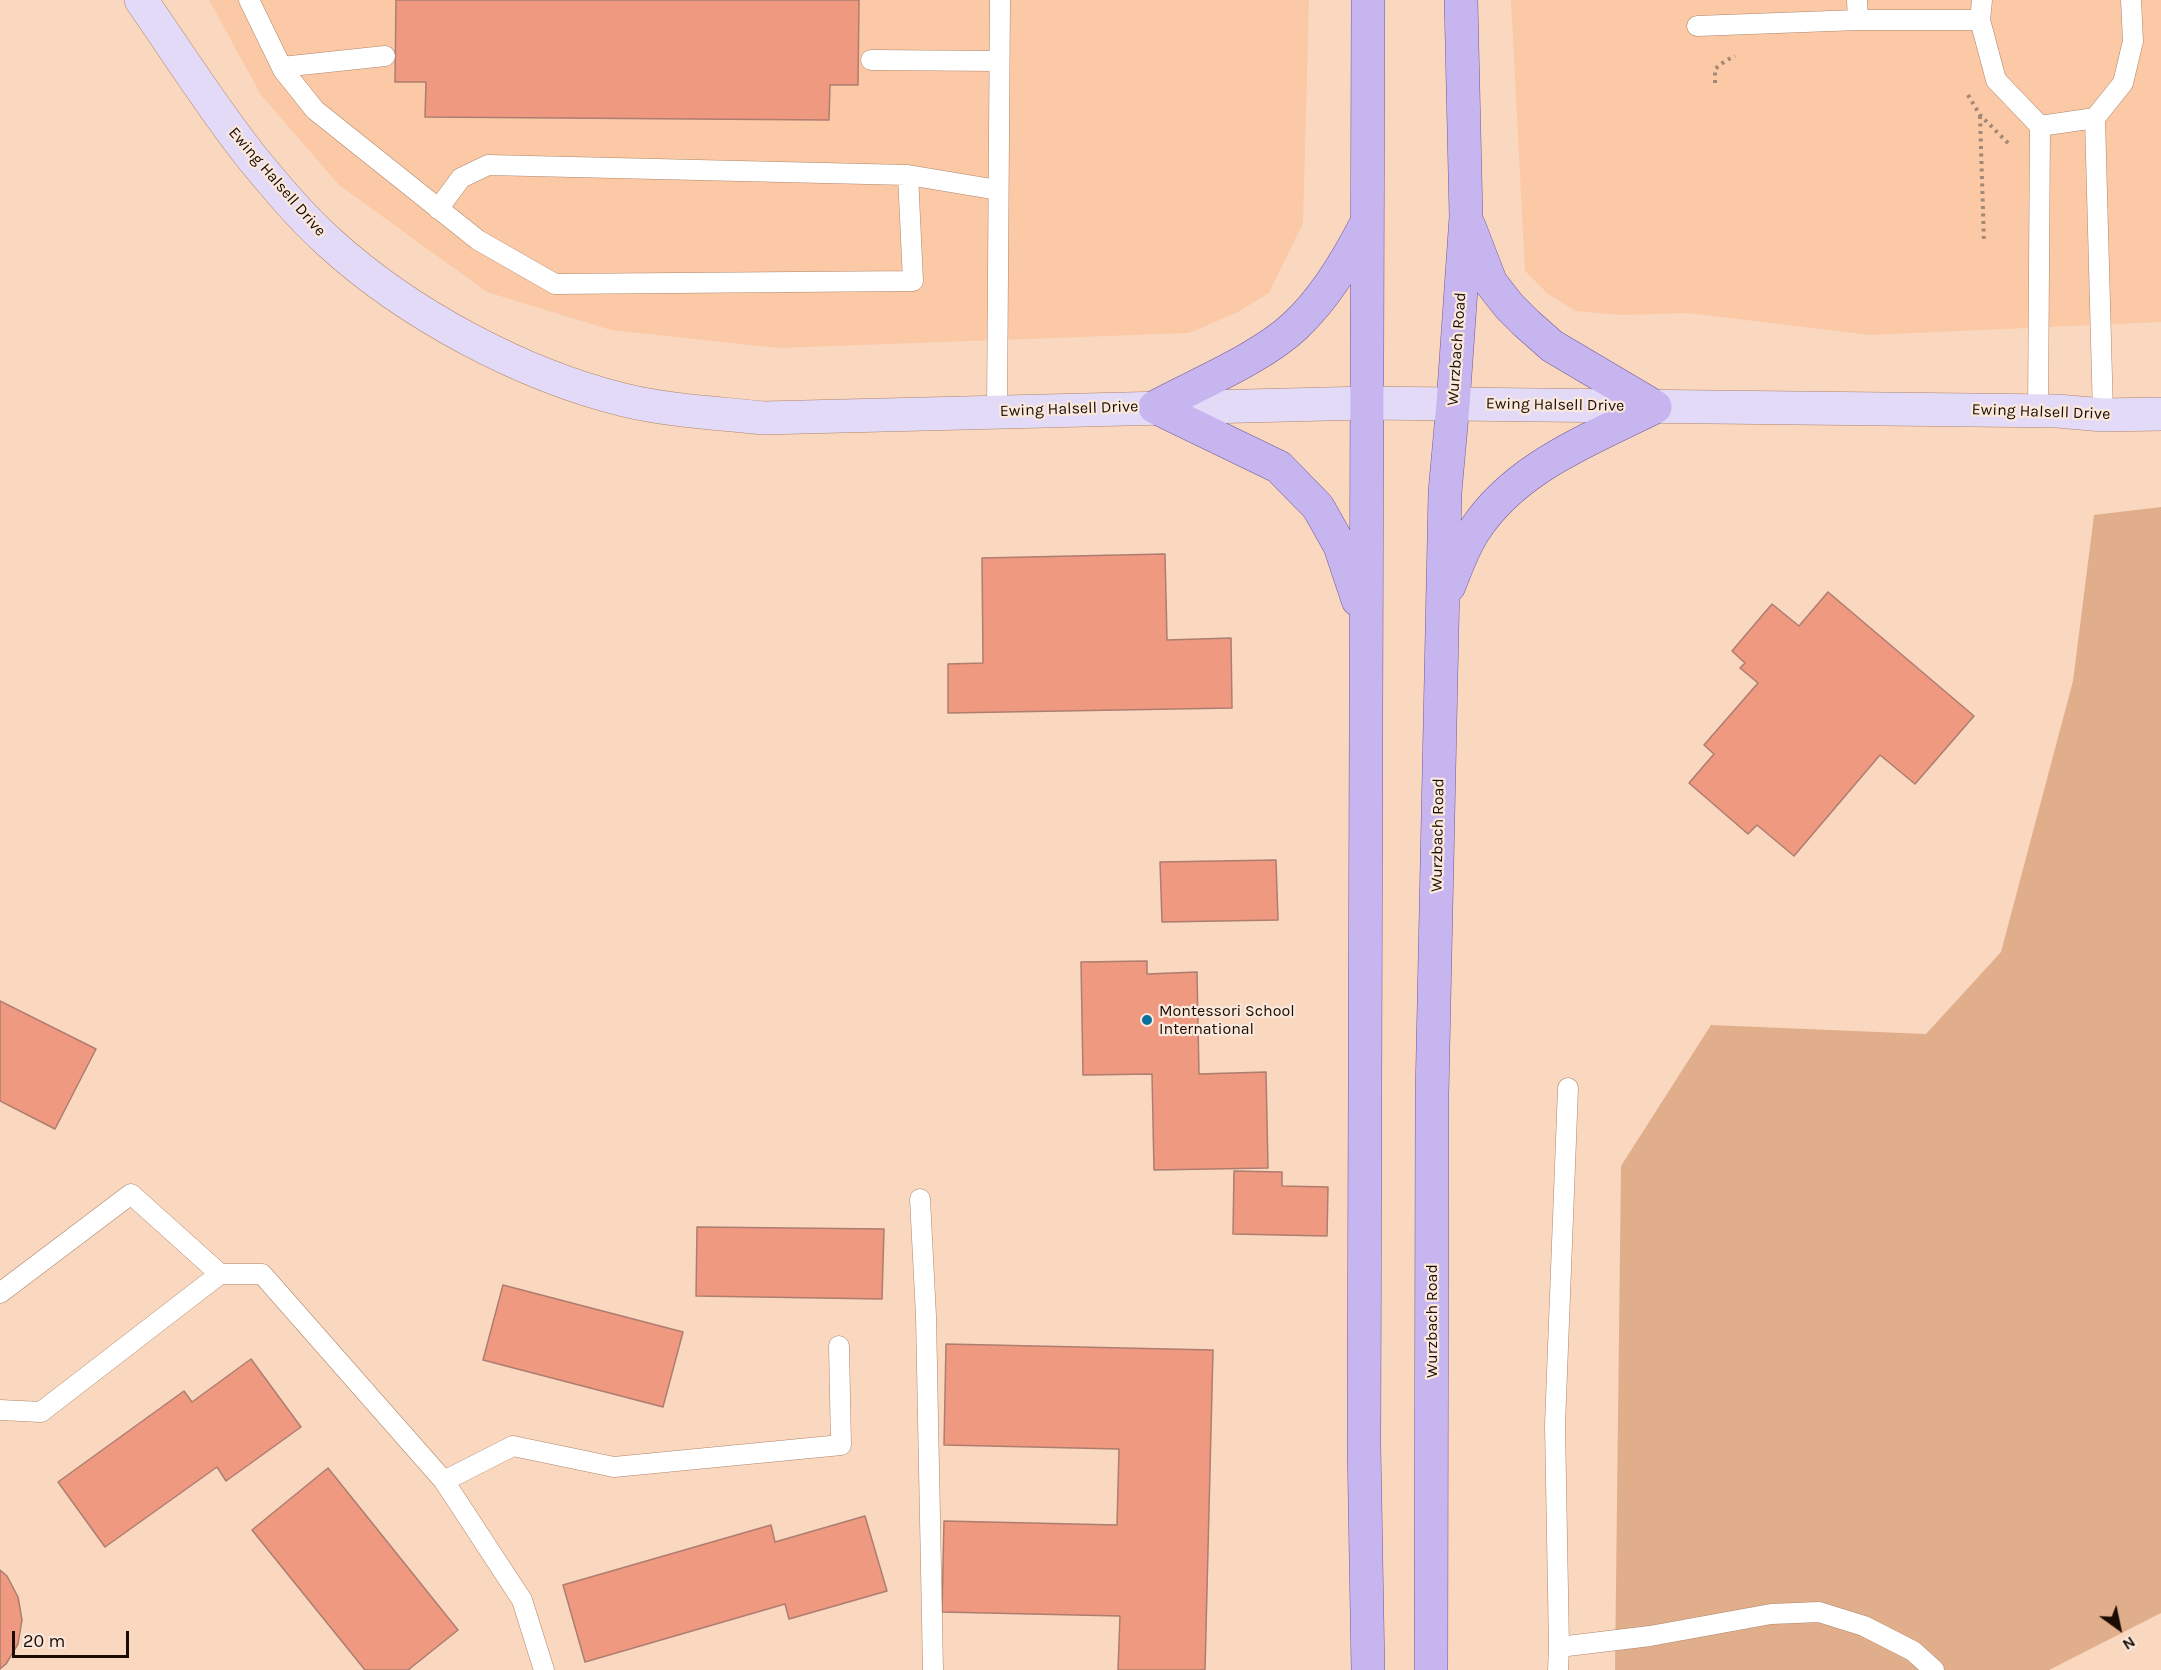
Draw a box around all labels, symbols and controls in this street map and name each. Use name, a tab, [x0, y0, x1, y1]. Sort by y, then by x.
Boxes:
street label: Ewing Halsell Drive	[224, 123, 330, 241]
street label: Wurzbach Road	[1443, 292, 1471, 406]
street label: Ewing Halsell Drive	[1486, 394, 1624, 416]
street label: Ewing Halsell Drive	[999, 397, 1139, 421]
street label: Ewing Halsell Drive	[1971, 400, 2111, 424]
street label: Wurzbach Road	[1427, 778, 1449, 892]
place label: Montessori School International	[1159, 1001, 1295, 1039]
marker: Montessori School International	[1140, 1013, 1154, 1027]
street label: Wurzbach Road	[1422, 1264, 1442, 1378]
north arrow	[2089, 1598, 2149, 1658]
scale bar	[15, 1619, 132, 1657]
text: 20 m	[23, 1630, 65, 1652]
text: N	[2119, 1632, 2139, 1655]

